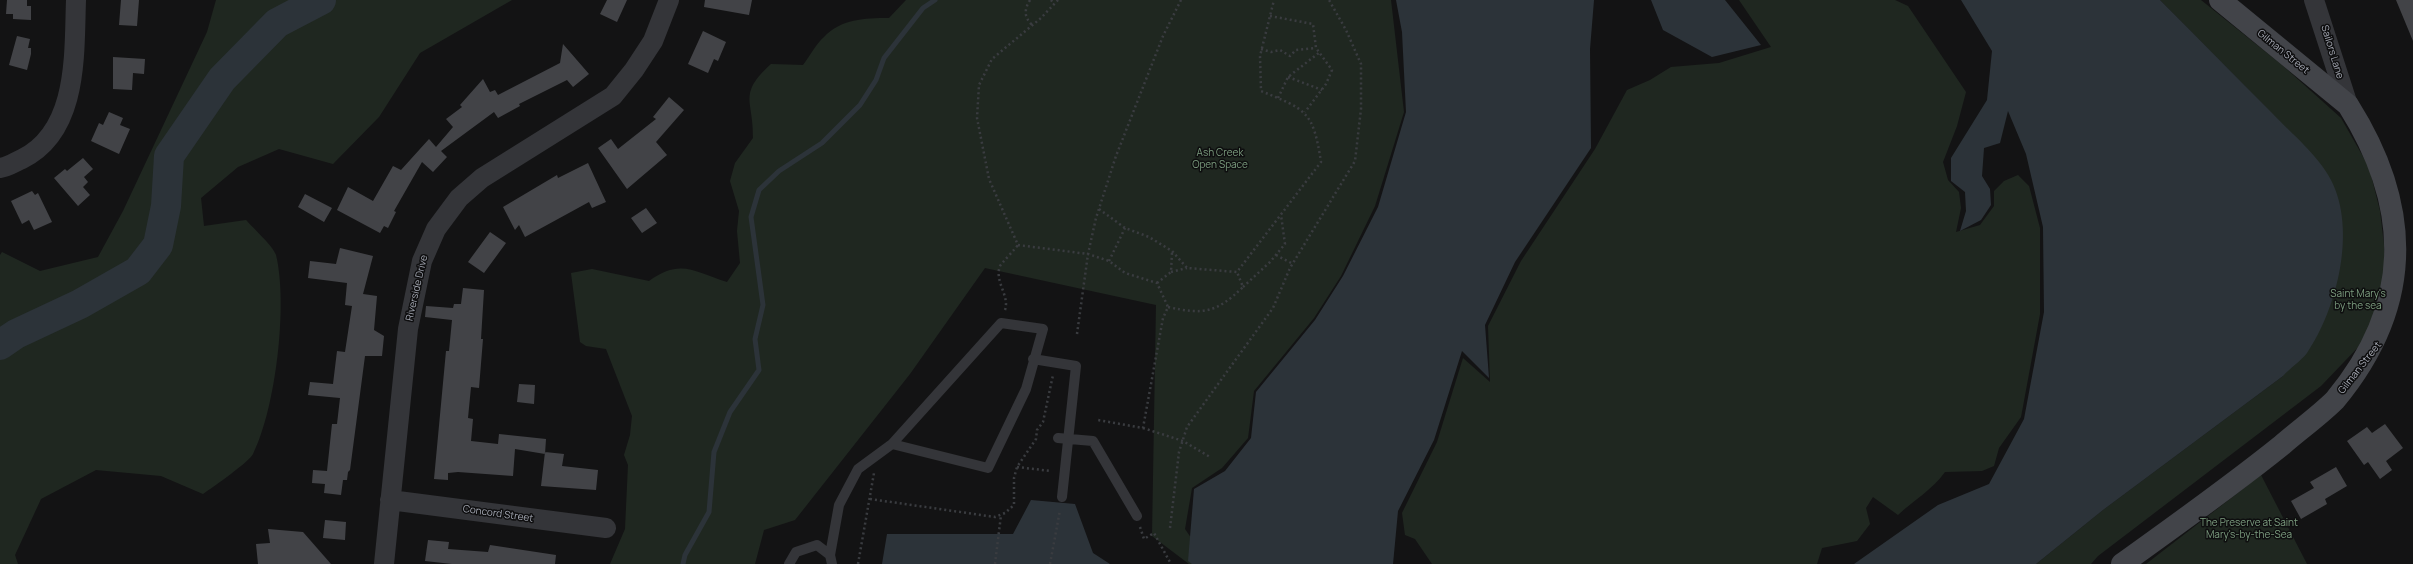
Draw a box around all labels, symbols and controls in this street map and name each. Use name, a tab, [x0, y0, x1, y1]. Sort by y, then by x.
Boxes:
street label: Sailors Lane	[2318, 24, 2346, 80]
street label: Gilman Street	[2255, 27, 2311, 77]
park label: Ash Creek Open Space	[1192, 147, 1248, 170]
street label: Riverside Drive	[404, 254, 430, 322]
park label: Saint Mary's by the sea	[2330, 288, 2386, 312]
street label: Gilman Street	[2336, 339, 2384, 397]
street label: Concord Street	[462, 503, 534, 525]
park label: The Preserve at Saint Mary's-by-the-Sea	[2200, 517, 2298, 540]

